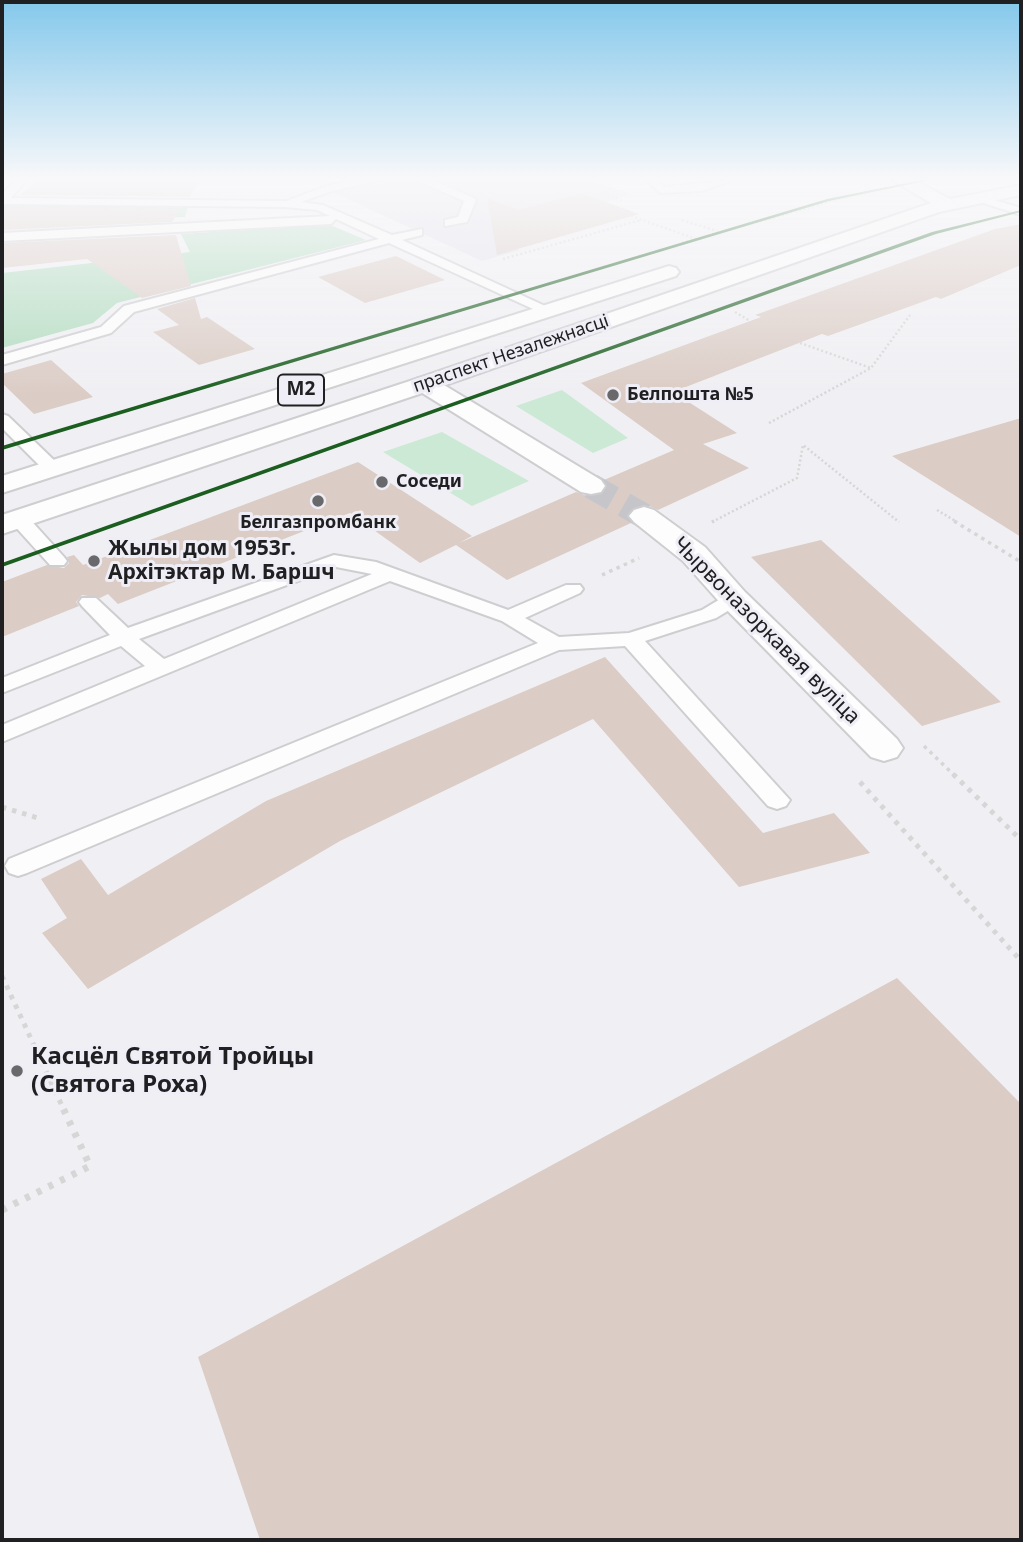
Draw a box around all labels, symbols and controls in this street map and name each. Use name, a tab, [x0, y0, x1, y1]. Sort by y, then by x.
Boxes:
street label: праспект Незалежнасці	[410, 310, 612, 398]
road number: М2	[278, 374, 324, 406]
place label: Белпошта №5	[627, 384, 754, 406]
marker: Белпошта №5	[605, 387, 621, 403]
place label: Соседи	[396, 471, 462, 493]
marker: Соседи	[374, 474, 390, 490]
marker: Белгазпромбанк	[310, 493, 326, 509]
place label: Белгазпромбанк	[240, 512, 396, 534]
street label: Чырвоназоркавая вуліца	[667, 532, 865, 730]
place label: Жылы дом 1953г. Архітэктар М. Баршч	[108, 536, 335, 586]
marker: Жылы дом 1953г. Архітэктар М. Баршч	[86, 553, 102, 569]
place label: Касцёл Святой Тройцы (Святога Роха)	[31, 1043, 314, 1099]
marker: Касцёл Святой Тройцы (Святога Роха)	[9, 1063, 25, 1079]

